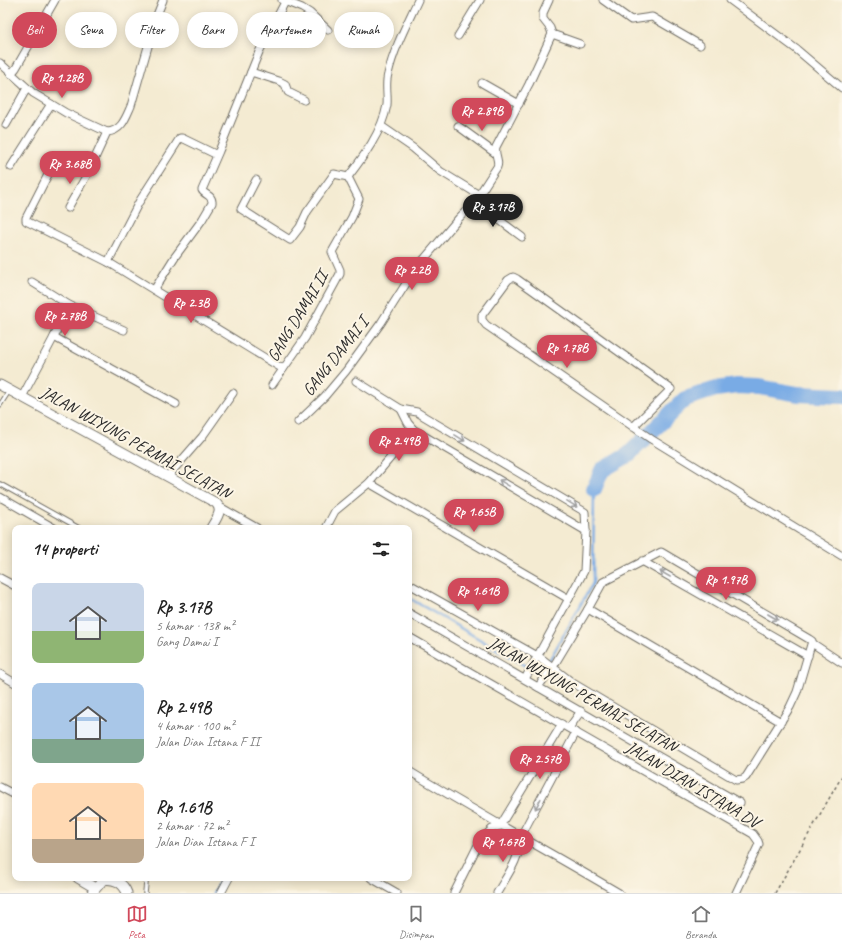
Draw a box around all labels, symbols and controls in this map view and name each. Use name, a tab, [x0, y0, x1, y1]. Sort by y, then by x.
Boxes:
chip: Beli	[12, 12, 57, 48]
chip: Sewa	[65, 12, 117, 48]
chip: Filter	[125, 12, 179, 48]
chip: Baru	[187, 12, 238, 48]
chip: Apartemen	[246, 12, 326, 48]
chip: Rumah	[334, 12, 394, 48]
pin: Rp 1.28B	[21, 65, 103, 99]
text: Rp 1.28B	[41, 70, 83, 86]
pin: Rp 2.89B	[441, 98, 523, 132]
text: Rp 2.89B	[461, 103, 503, 119]
pin: Rp 3.68B	[29, 151, 111, 185]
text: Rp 3.68B	[49, 156, 91, 172]
pin: Rp 3.17B	[452, 194, 534, 228]
text: Rp 3.17B	[472, 199, 514, 215]
pin: Rp 2.2B	[375, 257, 449, 291]
text: Rp 2.2B	[394, 262, 430, 278]
street label: GANG DAMAI II	[262, 265, 334, 365]
pin: Rp 2.3B	[154, 290, 228, 324]
text: Rp 2.3B	[173, 295, 209, 311]
pin: Rp 2.78B	[24, 303, 106, 337]
text: Rp 2.78B	[44, 308, 86, 324]
street label: GANG DAMAI I	[298, 309, 375, 400]
pin: Rp 1.78B	[526, 335, 608, 369]
text: Rp 1.78B	[546, 340, 588, 356]
street label: JALAN WIYUNG PERMAI SELATAN	[36, 381, 236, 505]
pin: Rp 2.49B	[358, 428, 440, 462]
text: Rp 2.49B	[378, 433, 420, 449]
one-way arrow	[454, 434, 466, 442]
one-way arrow	[498, 478, 510, 486]
pin: Rp 1.65B	[433, 499, 515, 533]
one-way arrow	[566, 501, 578, 509]
text: Rp 1.65B	[453, 504, 495, 520]
icon: filters	[370, 538, 392, 560]
text: 14 properti	[32, 539, 97, 560]
pin: Rp 1.97B	[685, 567, 767, 601]
one-way arrow	[659, 569, 671, 577]
text: Rp 1.97B	[705, 572, 747, 588]
pin: Rp 1.61B	[437, 578, 519, 612]
text: Rp 1.61B	[457, 583, 499, 599]
text: Rp 3.17B	[156, 597, 211, 618]
icon: home	[64, 599, 112, 647]
one-way arrow	[767, 614, 779, 622]
text: 5 kamar · 138 m²	[156, 618, 234, 634]
street label: JALAN WIYUNG PERMAI SELATAN	[484, 631, 683, 758]
text: Gang Damai I	[156, 634, 218, 650]
text: Rp 2.49B	[156, 697, 211, 718]
icon: home	[64, 699, 112, 747]
text: 4 kamar · 100 m²	[156, 718, 234, 734]
text: Jalan Dian Istana F II	[156, 734, 260, 750]
street label: JALAN DIAN ISTANA DV	[621, 736, 766, 834]
pin: Rp 2.57B	[499, 746, 581, 780]
text: Rp 2.57B	[519, 751, 561, 767]
text: Rp 1.61B	[156, 797, 212, 818]
one-way arrow	[534, 798, 541, 810]
icon: home	[64, 799, 112, 847]
text: 2 kamar · 72 m²	[156, 818, 228, 834]
pin: Rp 1.67B	[462, 829, 544, 863]
text: Jalan Dian Istana F I	[156, 834, 254, 850]
text: Rp 1.67B	[482, 834, 524, 850]
tab: Peta	[126, 903, 148, 941]
tab: Disimpan	[399, 903, 434, 941]
tab: Beranda	[685, 903, 716, 941]

